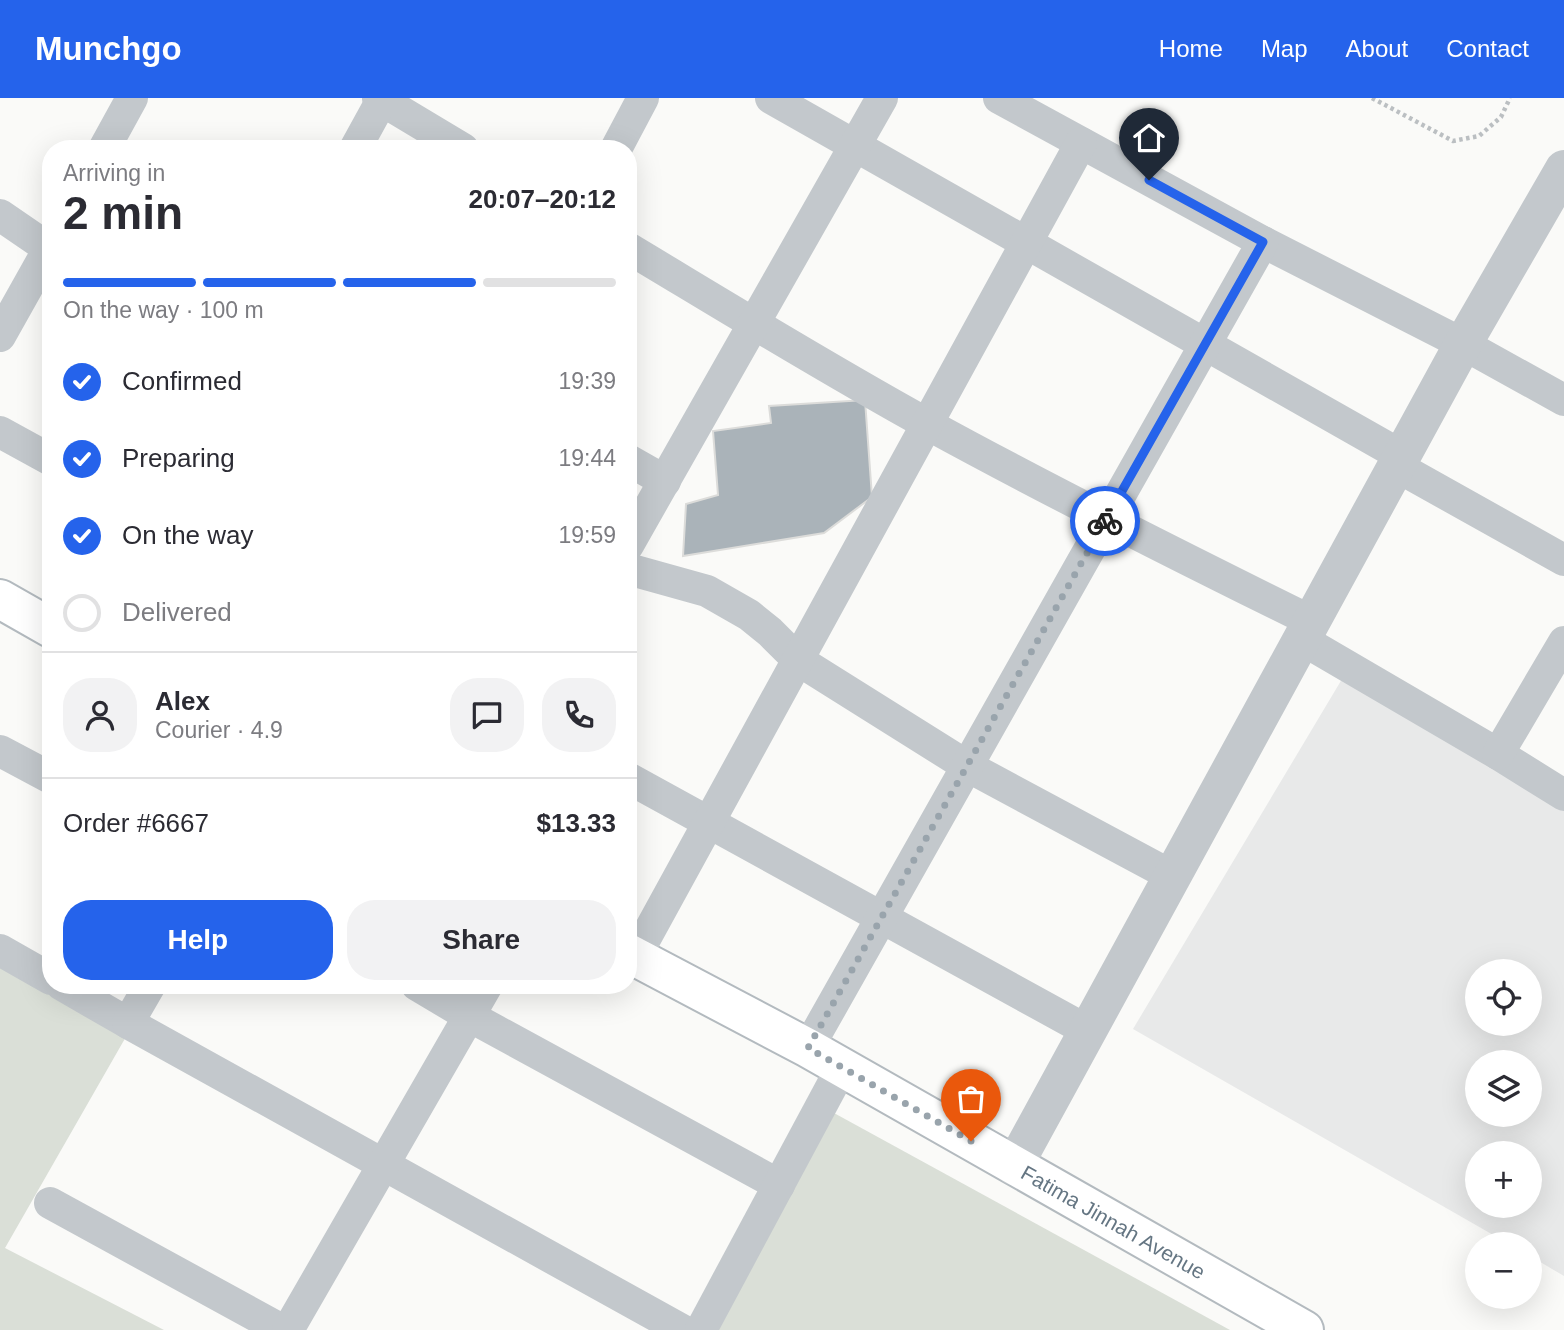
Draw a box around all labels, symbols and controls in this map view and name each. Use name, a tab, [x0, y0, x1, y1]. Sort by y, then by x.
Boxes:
text: Munchgo	[35, 30, 182, 67]
text: Home	[1159, 35, 1223, 62]
text: Map	[1261, 35, 1308, 62]
text: About	[1346, 35, 1408, 62]
text: Contact	[1446, 35, 1529, 62]
pin	[1119, 108, 1179, 180]
icon: home	[1130, 119, 1168, 157]
text: Arriving in	[63, 160, 165, 186]
text: 20:07–20:12	[469, 184, 616, 214]
text: 2 min	[63, 187, 183, 239]
text: On the way · 100 m	[63, 297, 264, 323]
icon: check	[63, 363, 101, 401]
text: Confirmed	[122, 366, 242, 396]
text: 19:39	[558, 368, 616, 394]
icon: check	[63, 440, 101, 478]
text: Preparing	[122, 443, 235, 473]
text: 19:44	[558, 445, 616, 471]
courier	[1070, 486, 1140, 556]
icon: bike	[1086, 502, 1124, 540]
icon: check	[63, 517, 101, 555]
text: On the way	[122, 520, 254, 550]
text: 19:59	[558, 522, 616, 548]
text: Delivered	[122, 597, 232, 627]
button: person	[63, 678, 137, 752]
button: chat	[450, 678, 524, 752]
button: phone	[542, 678, 616, 752]
text: Alex	[155, 686, 210, 716]
text: Courier · 4.9	[155, 717, 283, 743]
text: Order #6667	[63, 808, 209, 838]
text: $13.33	[536, 808, 616, 838]
button: Help	[63, 900, 333, 980]
button: Share	[347, 900, 616, 980]
map controls	[1465, 959, 1542, 1309]
button: locate	[1465, 959, 1542, 1036]
button: layers	[1465, 1050, 1542, 1127]
pin	[941, 1069, 1001, 1141]
icon: bag	[952, 1080, 990, 1118]
button: +	[1465, 1141, 1542, 1218]
street label: Fatima Jinnah Avenue	[1018, 1160, 1209, 1283]
button: −	[1465, 1232, 1542, 1309]

